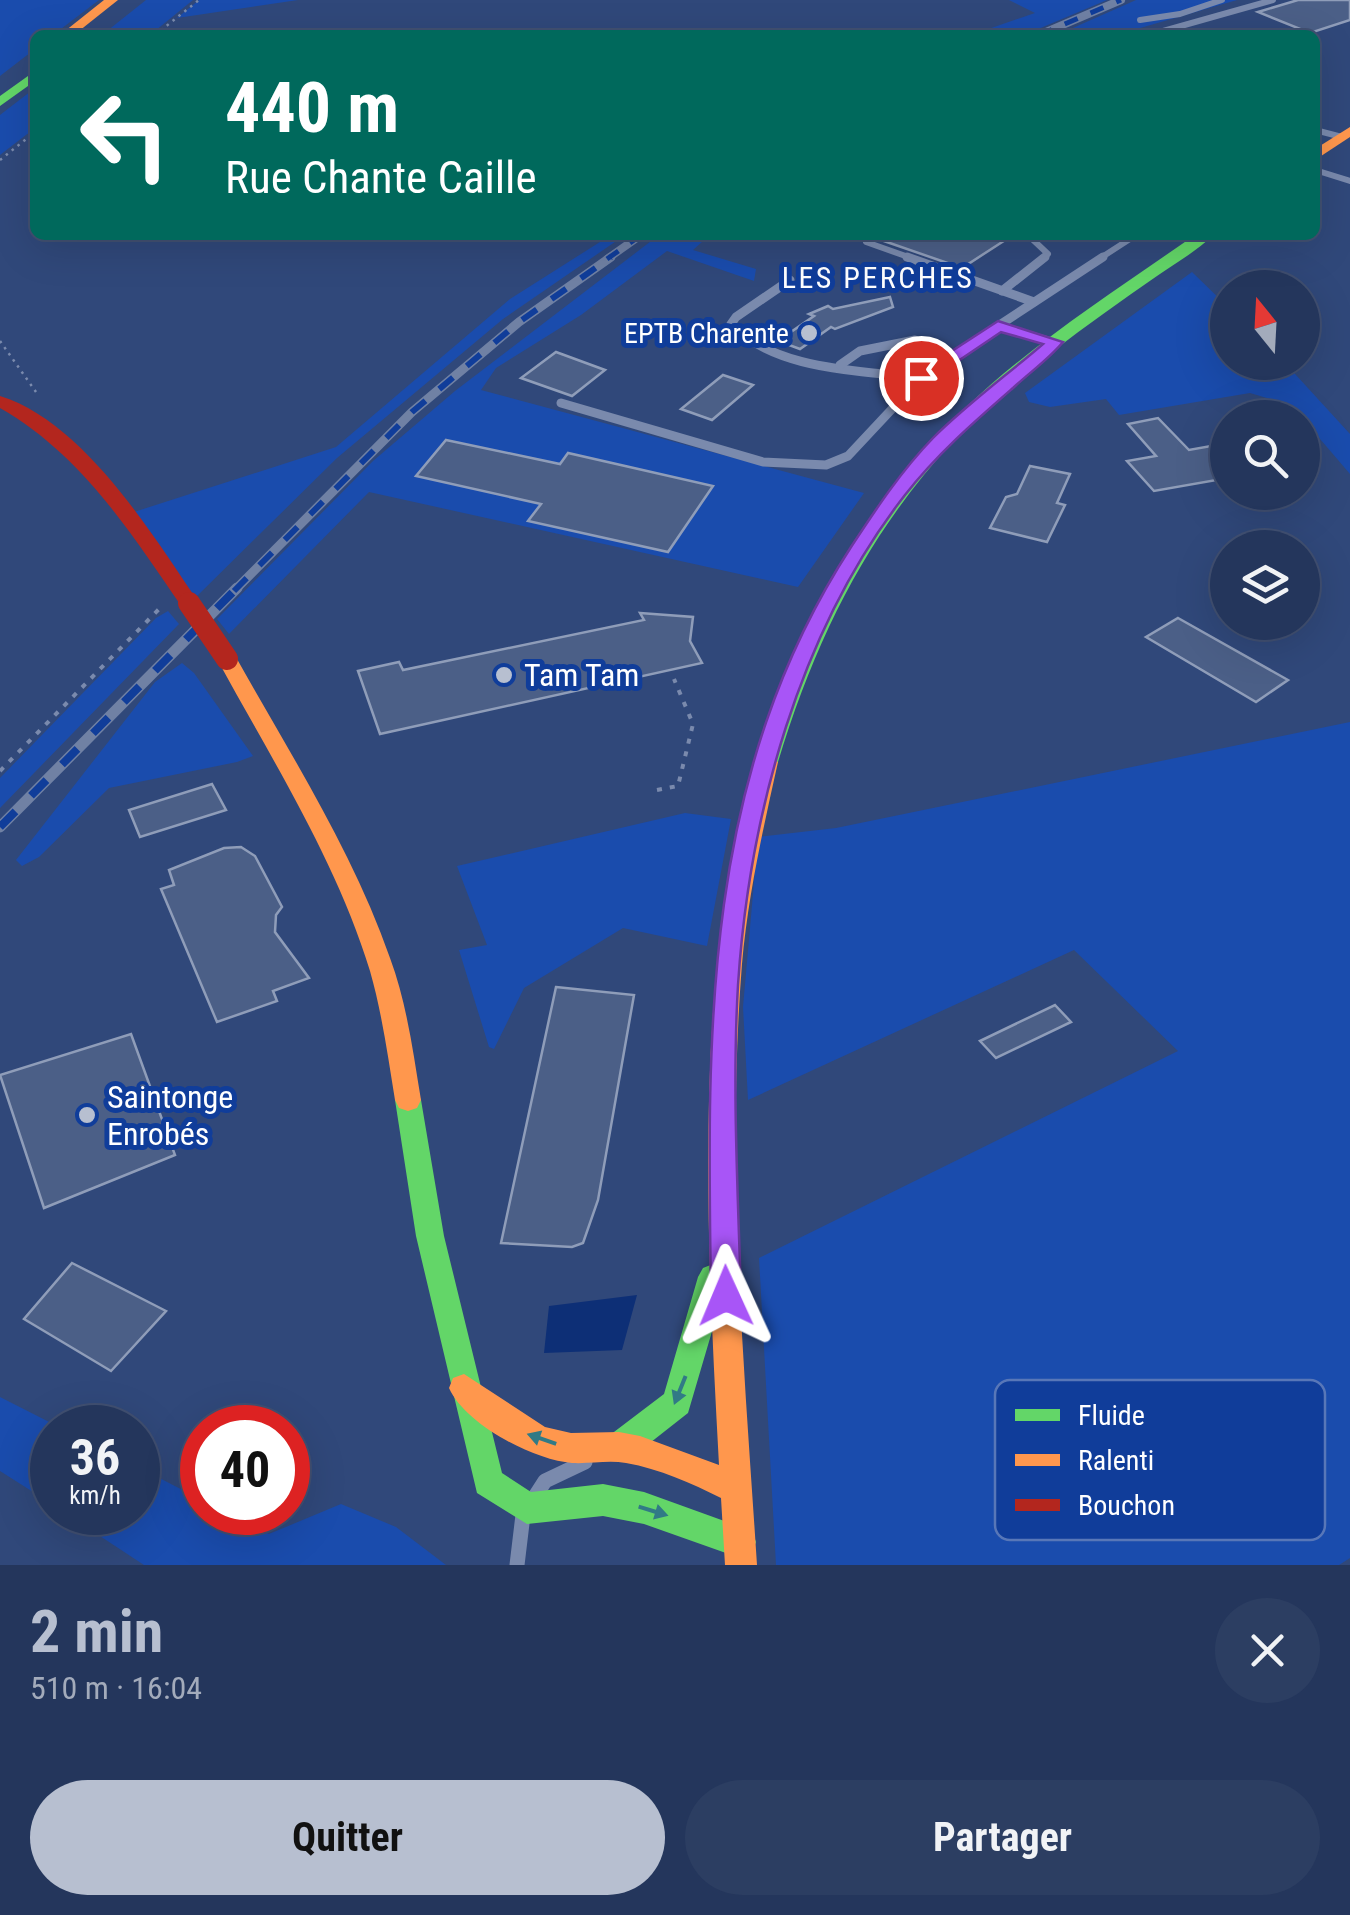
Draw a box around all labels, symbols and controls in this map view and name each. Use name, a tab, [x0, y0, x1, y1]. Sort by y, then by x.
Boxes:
text: 440 m	[225, 67, 399, 149]
icon: left	[60, 70, 190, 200]
text: Rue Chante Caille	[225, 151, 537, 204]
district label: LES PERCHES	[782, 260, 974, 295]
north arrow	[1210, 270, 1320, 380]
map controls	[1210, 270, 1320, 640]
place label: EPTB Charente	[624, 317, 789, 350]
marker: EPTB Charente	[798, 322, 820, 344]
pin	[879, 336, 964, 421]
icon: arrive	[894, 351, 949, 406]
button: search	[1210, 400, 1320, 510]
button: layers	[1210, 530, 1320, 640]
place label: Tam Tam	[524, 656, 639, 694]
marker: Tam Tam	[493, 664, 515, 686]
place label: Saintonge Enrobés	[107, 1078, 233, 1153]
marker: Saintonge Enrobés	[76, 1104, 98, 1126]
position arrow	[674, 1244, 778, 1348]
one-way arrow	[671, 1375, 687, 1405]
legend	[995, 1380, 1325, 1540]
text: Fluide	[1078, 1399, 1145, 1432]
speed limit sign: 40	[180, 1405, 310, 1535]
text: 36	[70, 1429, 120, 1487]
one-way arrow	[527, 1431, 557, 1446]
text: Ralenti	[1078, 1444, 1154, 1477]
text: km/h	[69, 1481, 121, 1510]
text: Bouchon	[1078, 1489, 1175, 1522]
one-way arrow	[638, 1504, 669, 1519]
text: 2 min	[30, 1596, 163, 1667]
button: close	[1215, 1598, 1320, 1703]
text: 510 m · 16:04	[30, 1669, 202, 1707]
button: Quitter	[30, 1780, 665, 1895]
button: Partager	[685, 1780, 1320, 1895]

